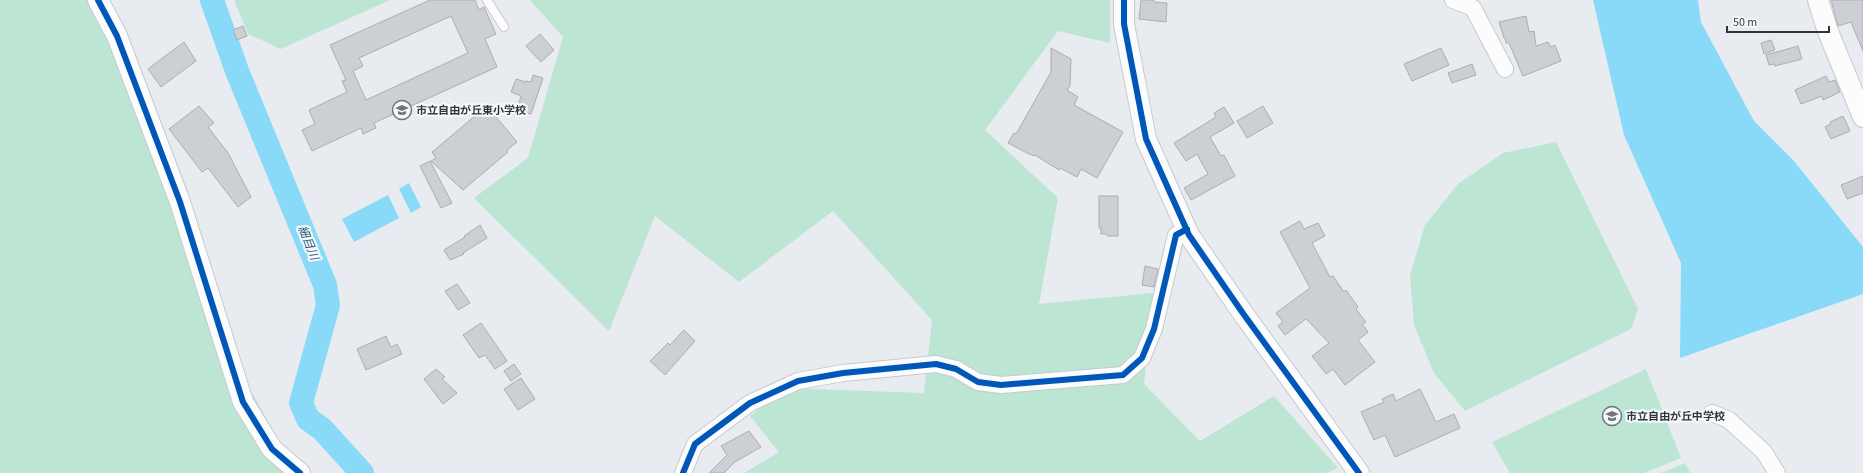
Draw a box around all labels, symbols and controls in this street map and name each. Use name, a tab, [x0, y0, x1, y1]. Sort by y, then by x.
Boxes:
scale bar	[1727, 8, 1829, 34]
text: 50 m	[1733, 14, 1757, 31]
school or university icon: 市立自由が丘東小学校	[391, 99, 413, 121]
place label: 市立自由が丘東小学校	[416, 103, 526, 118]
water label: 細目川	[293, 223, 323, 265]
school or university icon: 市立自由が丘中学校	[1601, 405, 1623, 427]
place label: 市立自由が丘中学校	[1626, 409, 1725, 424]

